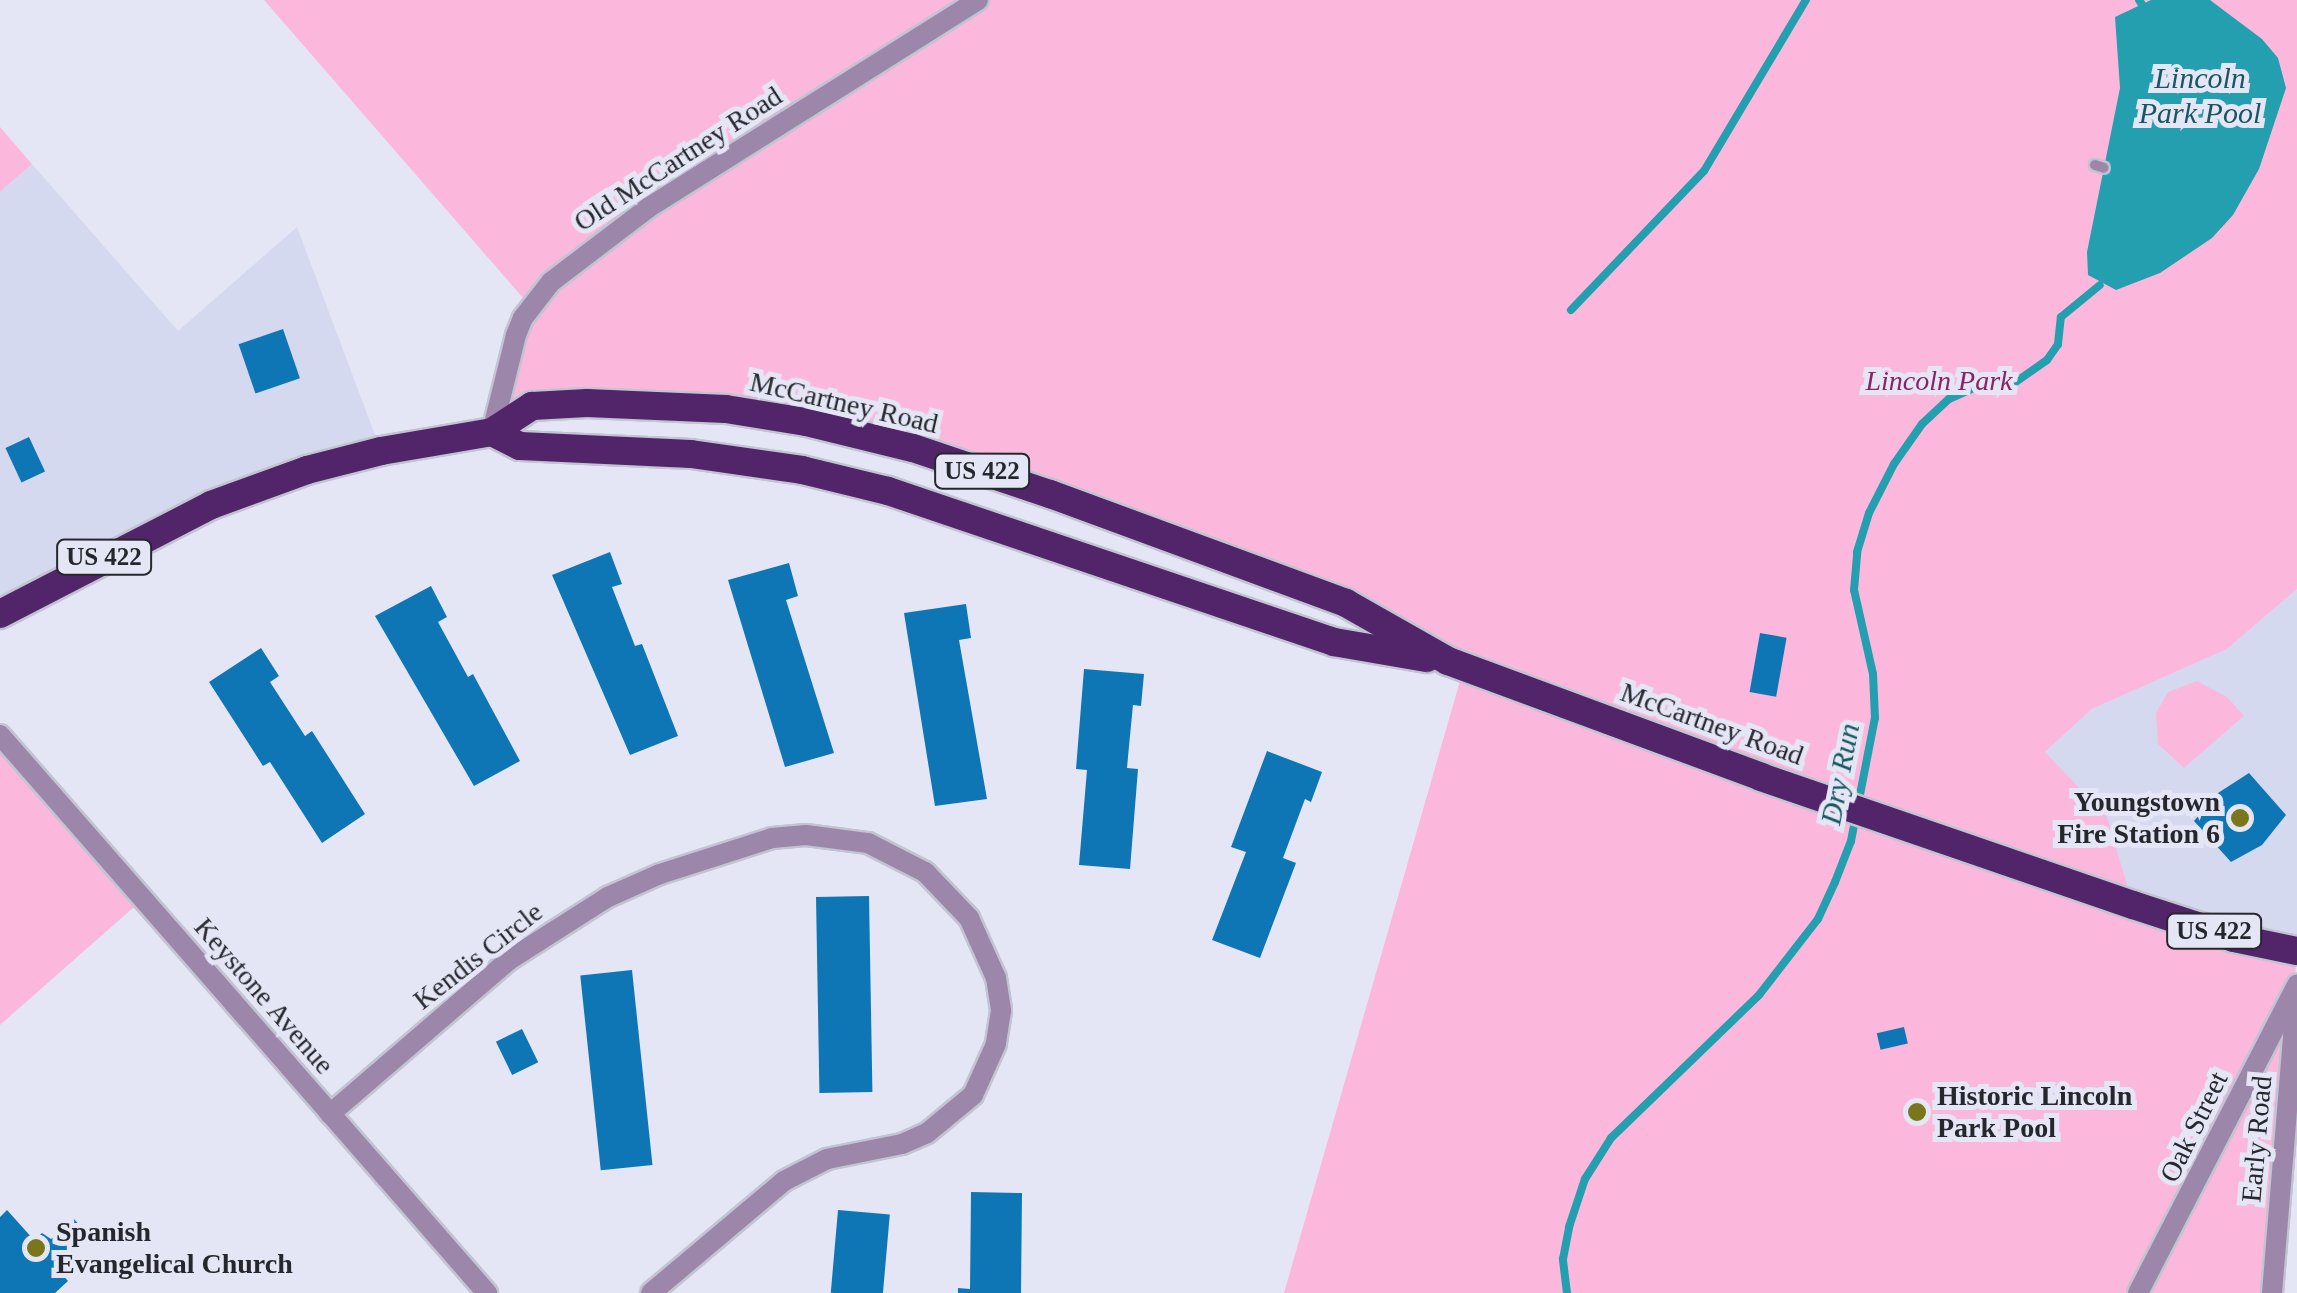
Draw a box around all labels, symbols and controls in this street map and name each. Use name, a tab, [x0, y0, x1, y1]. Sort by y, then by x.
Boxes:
water label: Lincoln Park Pool	[2139, 60, 2261, 130]
street label: Old McCartney Road	[568, 79, 788, 239]
park label: Lincoln Park	[1866, 364, 2012, 398]
street label: McCartney Road	[747, 365, 941, 441]
road number: US 422	[932, 451, 1032, 491]
road number: US 422	[54, 537, 154, 577]
street label: McCartney Road	[1616, 675, 1808, 773]
water label: Dry Run	[1813, 720, 1867, 828]
place label: Youngstown Fire Station 6	[2057, 785, 2220, 851]
marker: Youngstown Fire Station 6	[2229, 807, 2251, 829]
street label: Kendis Circle	[407, 895, 549, 1017]
street label: Keystone Avenue	[186, 910, 342, 1082]
road number: US 422	[2164, 911, 2264, 951]
street label: Oak Street	[2153, 1066, 2235, 1188]
street label: Early Road	[2235, 1074, 2279, 1204]
place label: Historic Lincoln Park Pool	[1937, 1079, 2132, 1145]
marker: Historic Lincoln Park Pool	[1906, 1101, 1928, 1123]
place label: Spanish Evangelical Church	[56, 1215, 293, 1281]
marker: Spanish Evangelical Church	[25, 1237, 47, 1259]

